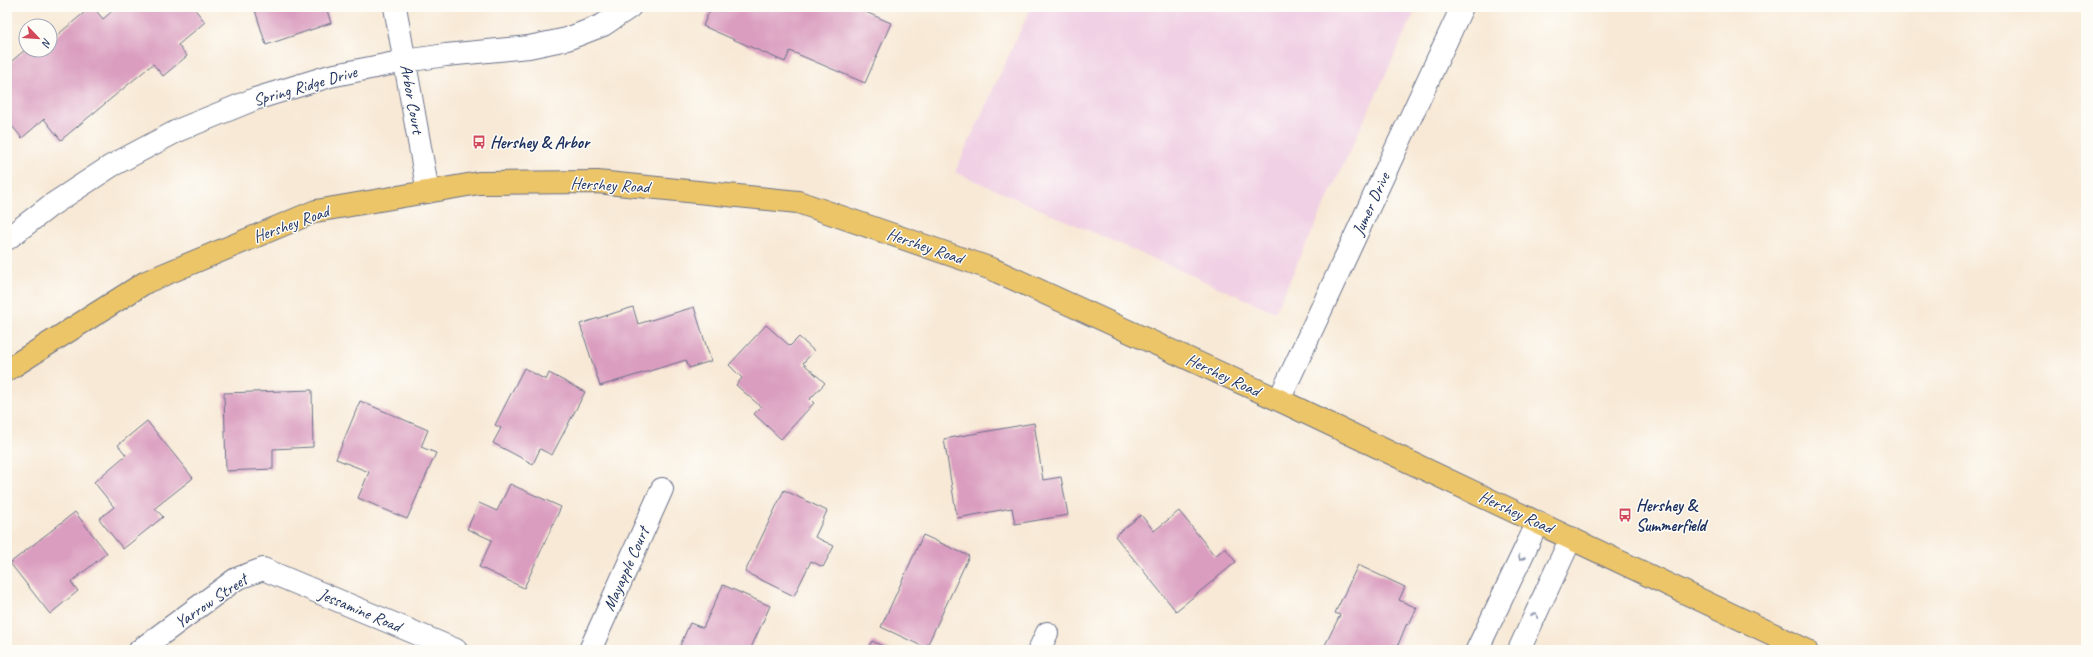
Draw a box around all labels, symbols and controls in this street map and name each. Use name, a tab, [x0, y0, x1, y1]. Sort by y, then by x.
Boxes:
north arrow	[18, 18, 58, 58]
text: N	[38, 36, 55, 50]
street label: Spring Ridge Drive	[251, 61, 361, 111]
street label: Arbor Court	[396, 63, 429, 138]
place label: Hershey & Arbor	[490, 132, 591, 153]
bus stop icon: Hershey & Arbor	[471, 134, 487, 150]
street label: Jumer Drive	[1347, 168, 1395, 240]
street label: Hershey Road	[570, 172, 653, 198]
street label: Hershey Road	[250, 199, 335, 247]
street label: Hershey Road	[884, 223, 969, 270]
street label: Hershey Road	[1183, 349, 1266, 403]
street label: Hershey Road	[1476, 486, 1559, 540]
place label: Hershey & Summerfield	[1636, 495, 1709, 536]
bus stop icon: Hershey & Summerfield	[1617, 507, 1633, 523]
street label: Mayapple Court	[598, 522, 655, 614]
one-way arrow	[1518, 553, 1526, 561]
street label: Yarrow Street	[171, 568, 253, 633]
street label: Jessamine Road	[315, 583, 407, 638]
one-way arrow	[1530, 611, 1538, 619]

